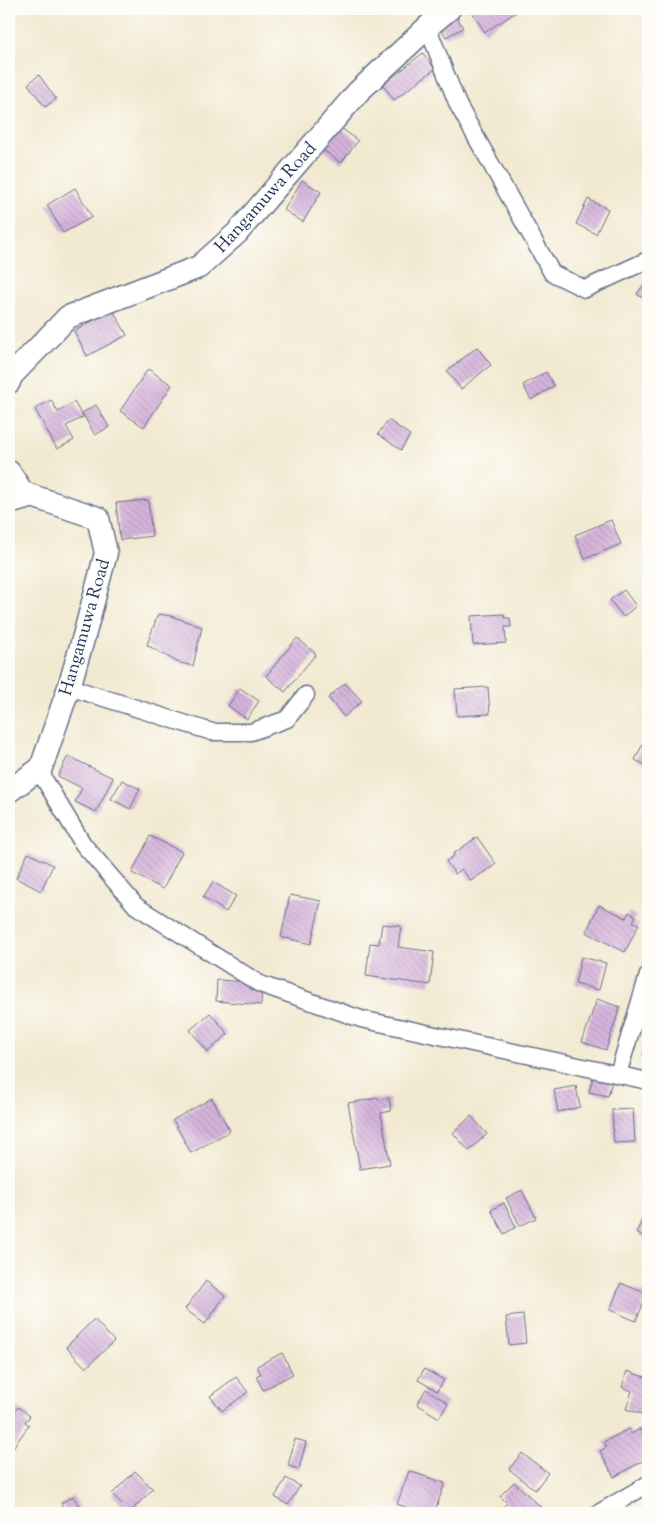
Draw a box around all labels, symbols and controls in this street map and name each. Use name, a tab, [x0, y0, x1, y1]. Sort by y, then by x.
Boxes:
street label: Hangamuwa Road	[210, 137, 323, 260]
street label: Hangamuwa Road	[54, 556, 118, 699]

